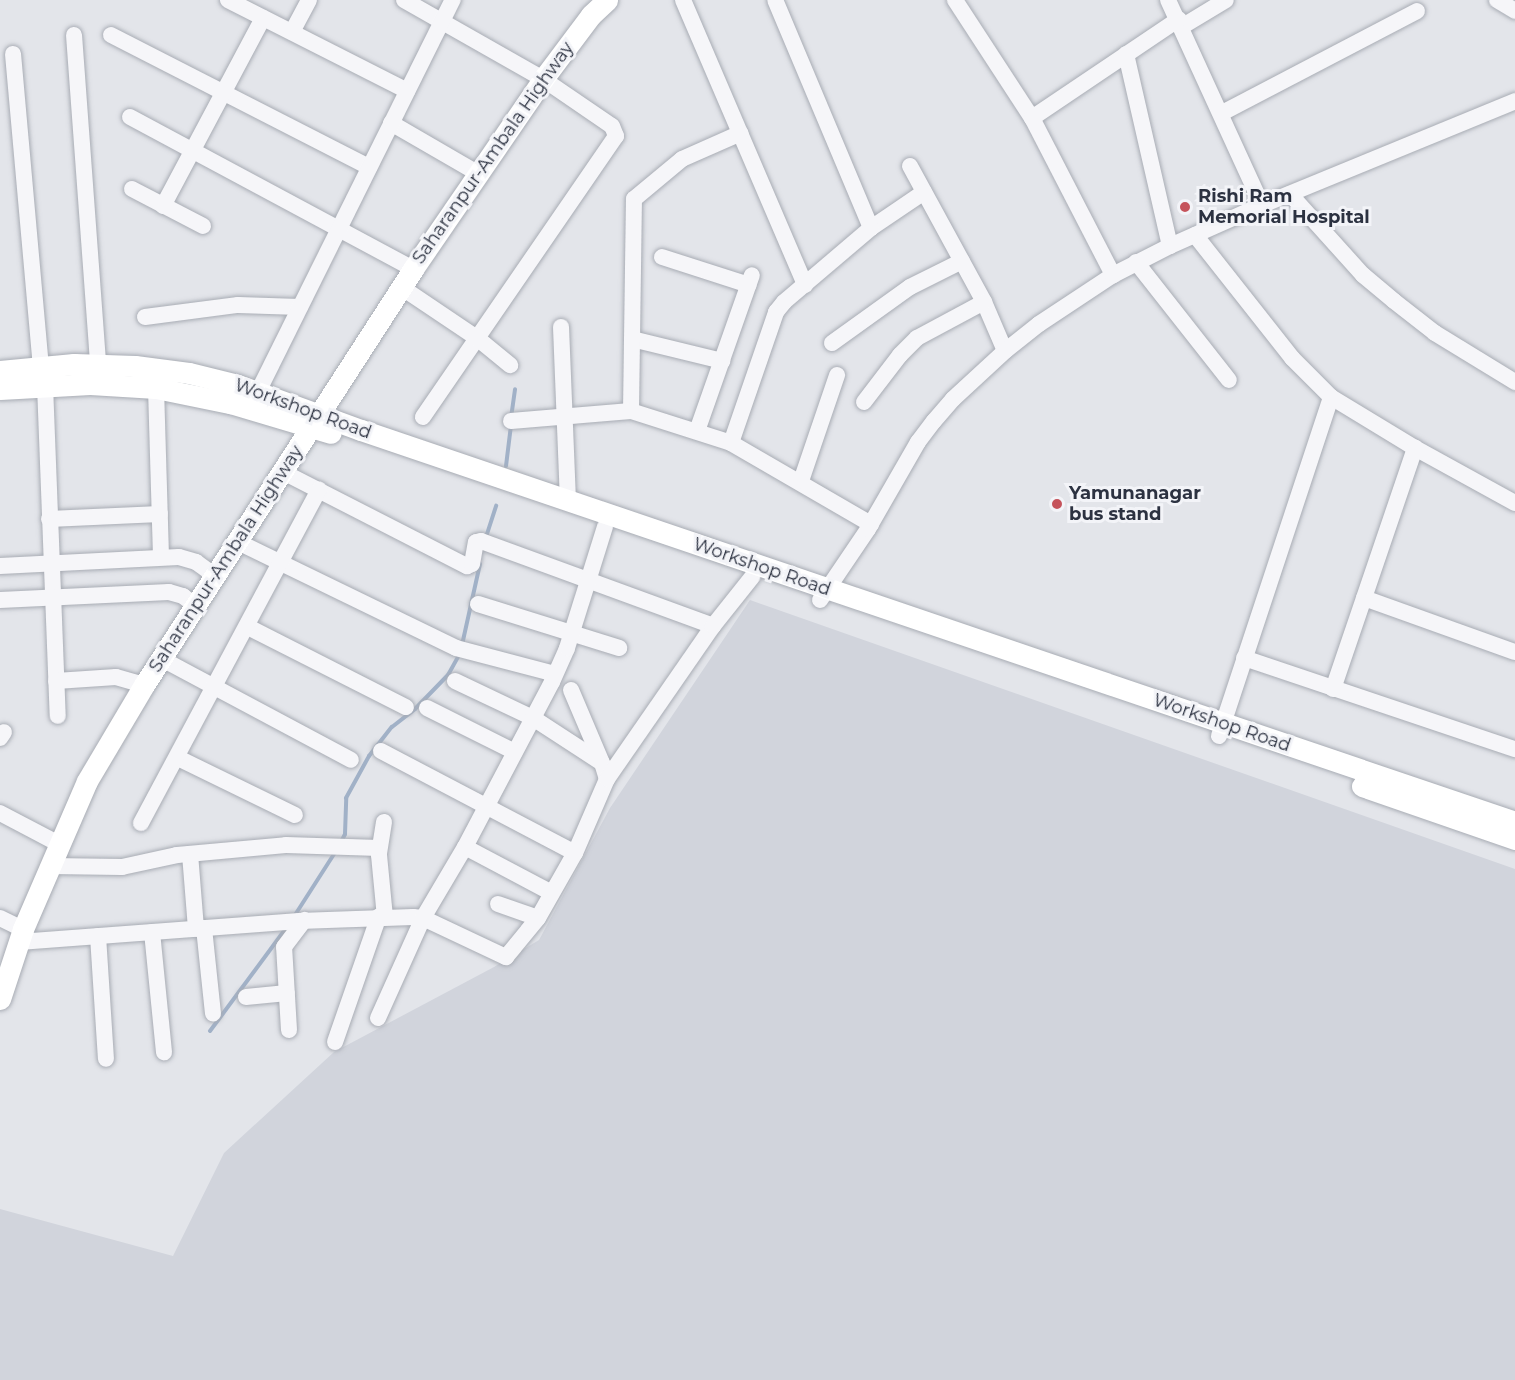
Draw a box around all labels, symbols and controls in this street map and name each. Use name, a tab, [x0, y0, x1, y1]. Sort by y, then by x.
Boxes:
street label: Saharanpur-Ambala Highway	[408, 38, 578, 268]
place label: Rishi Ram Memorial Hospital	[1198, 186, 1370, 228]
marker: Rishi Ram Memorial Hospital	[1176, 198, 1194, 216]
street label: Workshop Road	[232, 374, 374, 444]
street label: Saharanpur-Ambala Highway	[145, 442, 307, 676]
place label: Yamunanagar bus stand	[1069, 483, 1201, 526]
marker: Yamunanagar bus stand	[1050, 497, 1064, 511]
street label: Workshop Road	[690, 533, 834, 601]
street label: Workshop Road	[1150, 689, 1294, 757]

